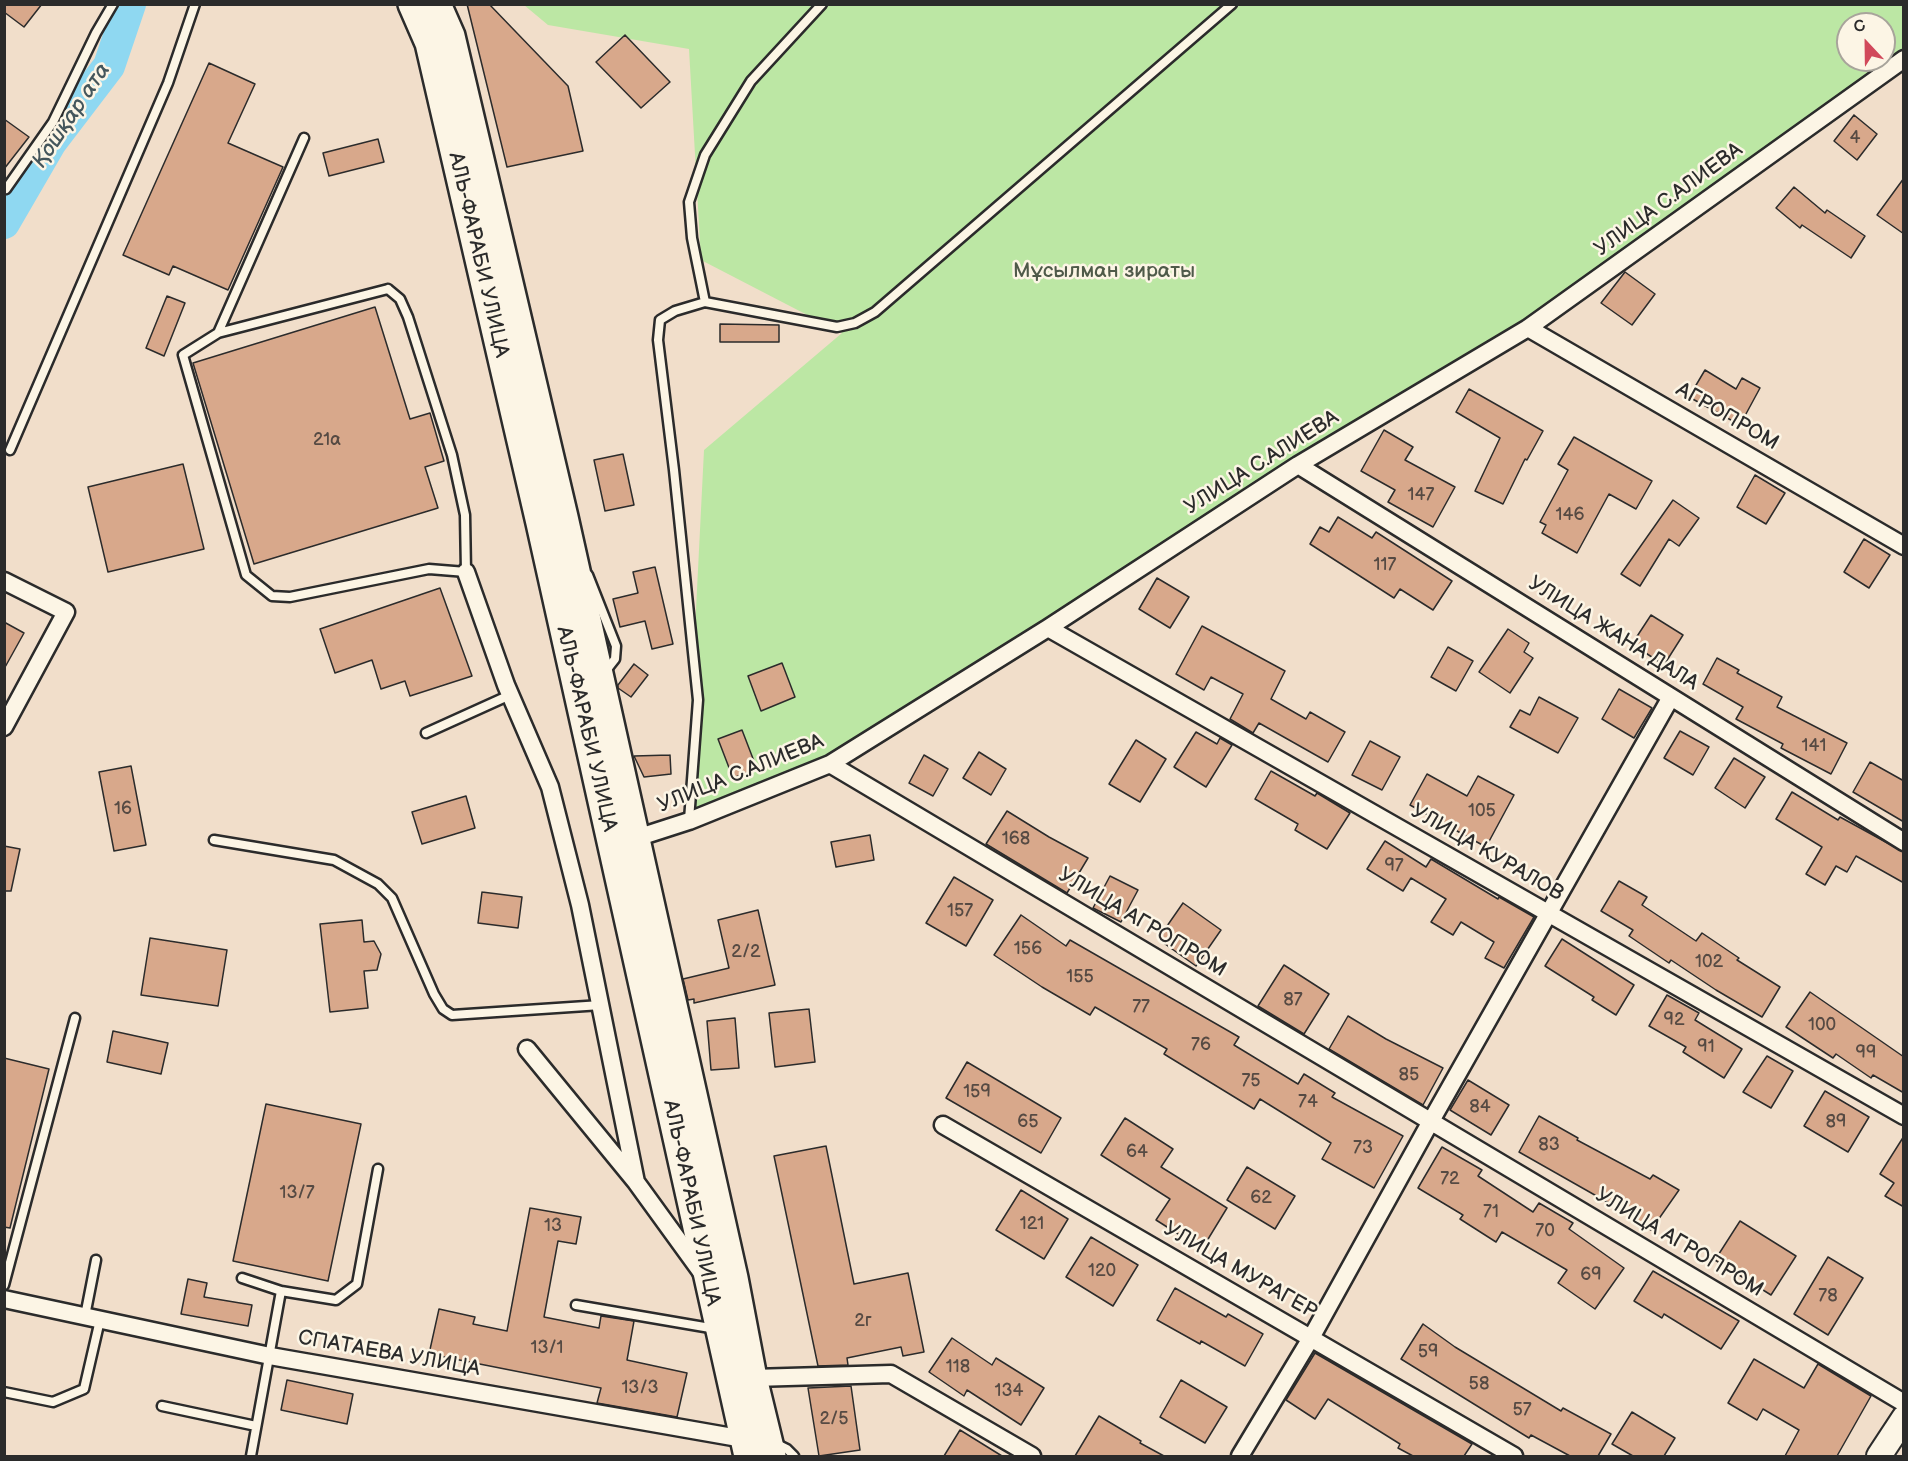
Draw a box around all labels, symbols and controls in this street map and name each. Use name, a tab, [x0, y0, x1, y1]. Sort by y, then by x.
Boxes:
north arrow	[1836, 12, 1896, 72]
text: С	[1851, 16, 1869, 38]
water label: Қошқар ата	[27, 59, 117, 173]
house number: 4	[1850, 127, 1860, 149]
street label: УЛИЦА С.АЛИЕВА	[1590, 138, 1748, 262]
street label: АЛЬ-ФАРАБИ УЛИЦА	[442, 150, 514, 360]
park label: Мұсылман зираты	[1013, 259, 1195, 285]
street label: АГРОПРОМ	[1671, 378, 1783, 456]
street label: УЛИЦА С.АЛИЕВА	[1180, 405, 1344, 521]
house number: 21а	[313, 429, 341, 451]
house number: 147	[1408, 484, 1434, 506]
house number: 146	[1556, 504, 1584, 526]
house number: 117	[1374, 554, 1396, 576]
street label: УЛИЦА ЖАНА ДАЛА	[1523, 571, 1703, 697]
street label: АЛЬ-ФАРАБИ УЛИЦА	[550, 624, 622, 834]
street label: УЛИЦА С.АЛИЕВА	[654, 729, 828, 819]
house number: 141	[1802, 735, 1826, 757]
house number: 16	[114, 798, 132, 820]
street label: УЛИЦА КУРАЛОВ	[1406, 799, 1568, 907]
house number: 105	[1468, 800, 1496, 822]
house number: 168	[1002, 828, 1030, 850]
house number: 97	[1384, 855, 1404, 877]
street label: УЛИЦА АГРОПРОМ	[1053, 863, 1231, 983]
house number: 157	[947, 900, 973, 922]
house number: 156	[1014, 938, 1042, 960]
house number: 2/2	[731, 941, 761, 963]
house number: 102	[1695, 951, 1723, 973]
house number: 155	[1066, 966, 1094, 988]
house number: 87	[1283, 989, 1303, 1011]
house number: 77	[1132, 996, 1150, 1018]
house number: 92	[1663, 1009, 1685, 1031]
house number: 100	[1808, 1014, 1836, 1036]
house number: 76	[1191, 1034, 1211, 1056]
house number: 91	[1697, 1036, 1715, 1058]
house number: 99	[1856, 1042, 1876, 1064]
house number: 85	[1399, 1064, 1419, 1086]
house number: 75	[1241, 1070, 1261, 1092]
house number: 159	[963, 1081, 991, 1103]
house number: 74	[1298, 1091, 1318, 1113]
house number: 84	[1469, 1096, 1491, 1118]
street label: АЛЬ-ФАРАБИ УЛИЦА	[657, 1098, 725, 1308]
house number: 65	[1017, 1111, 1039, 1133]
house number: 89	[1826, 1111, 1846, 1133]
house number: 83	[1538, 1134, 1560, 1156]
house number: 73	[1353, 1137, 1373, 1159]
house number: 64	[1126, 1141, 1148, 1163]
house number: 72	[1440, 1168, 1460, 1190]
house number: 13/7	[279, 1182, 315, 1204]
street label: УЛИЦА АГРОПРОМ	[1590, 1183, 1768, 1303]
house number: 62	[1250, 1187, 1272, 1209]
house number: 71	[1483, 1201, 1499, 1223]
house number: 121	[1020, 1213, 1044, 1235]
house number: 13	[544, 1215, 562, 1237]
street label: УЛИЦА МУРАГЕР	[1159, 1217, 1321, 1325]
house number: 70	[1535, 1220, 1555, 1242]
house number: 120	[1088, 1260, 1116, 1282]
house number: 69	[1580, 1264, 1602, 1286]
house number: 78	[1818, 1285, 1838, 1307]
house number: 2г	[854, 1310, 872, 1332]
street label: СПАТАЕВА УЛИЦА	[296, 1326, 482, 1382]
house number: 13/1	[530, 1337, 564, 1359]
house number: 59	[1418, 1341, 1438, 1363]
house number: 118	[946, 1356, 970, 1378]
house number: 58	[1469, 1373, 1489, 1395]
house number: 13/3	[621, 1377, 659, 1399]
house number: 134	[994, 1380, 1024, 1402]
house number: 57	[1512, 1399, 1532, 1421]
house number: 2/5	[819, 1408, 849, 1430]

